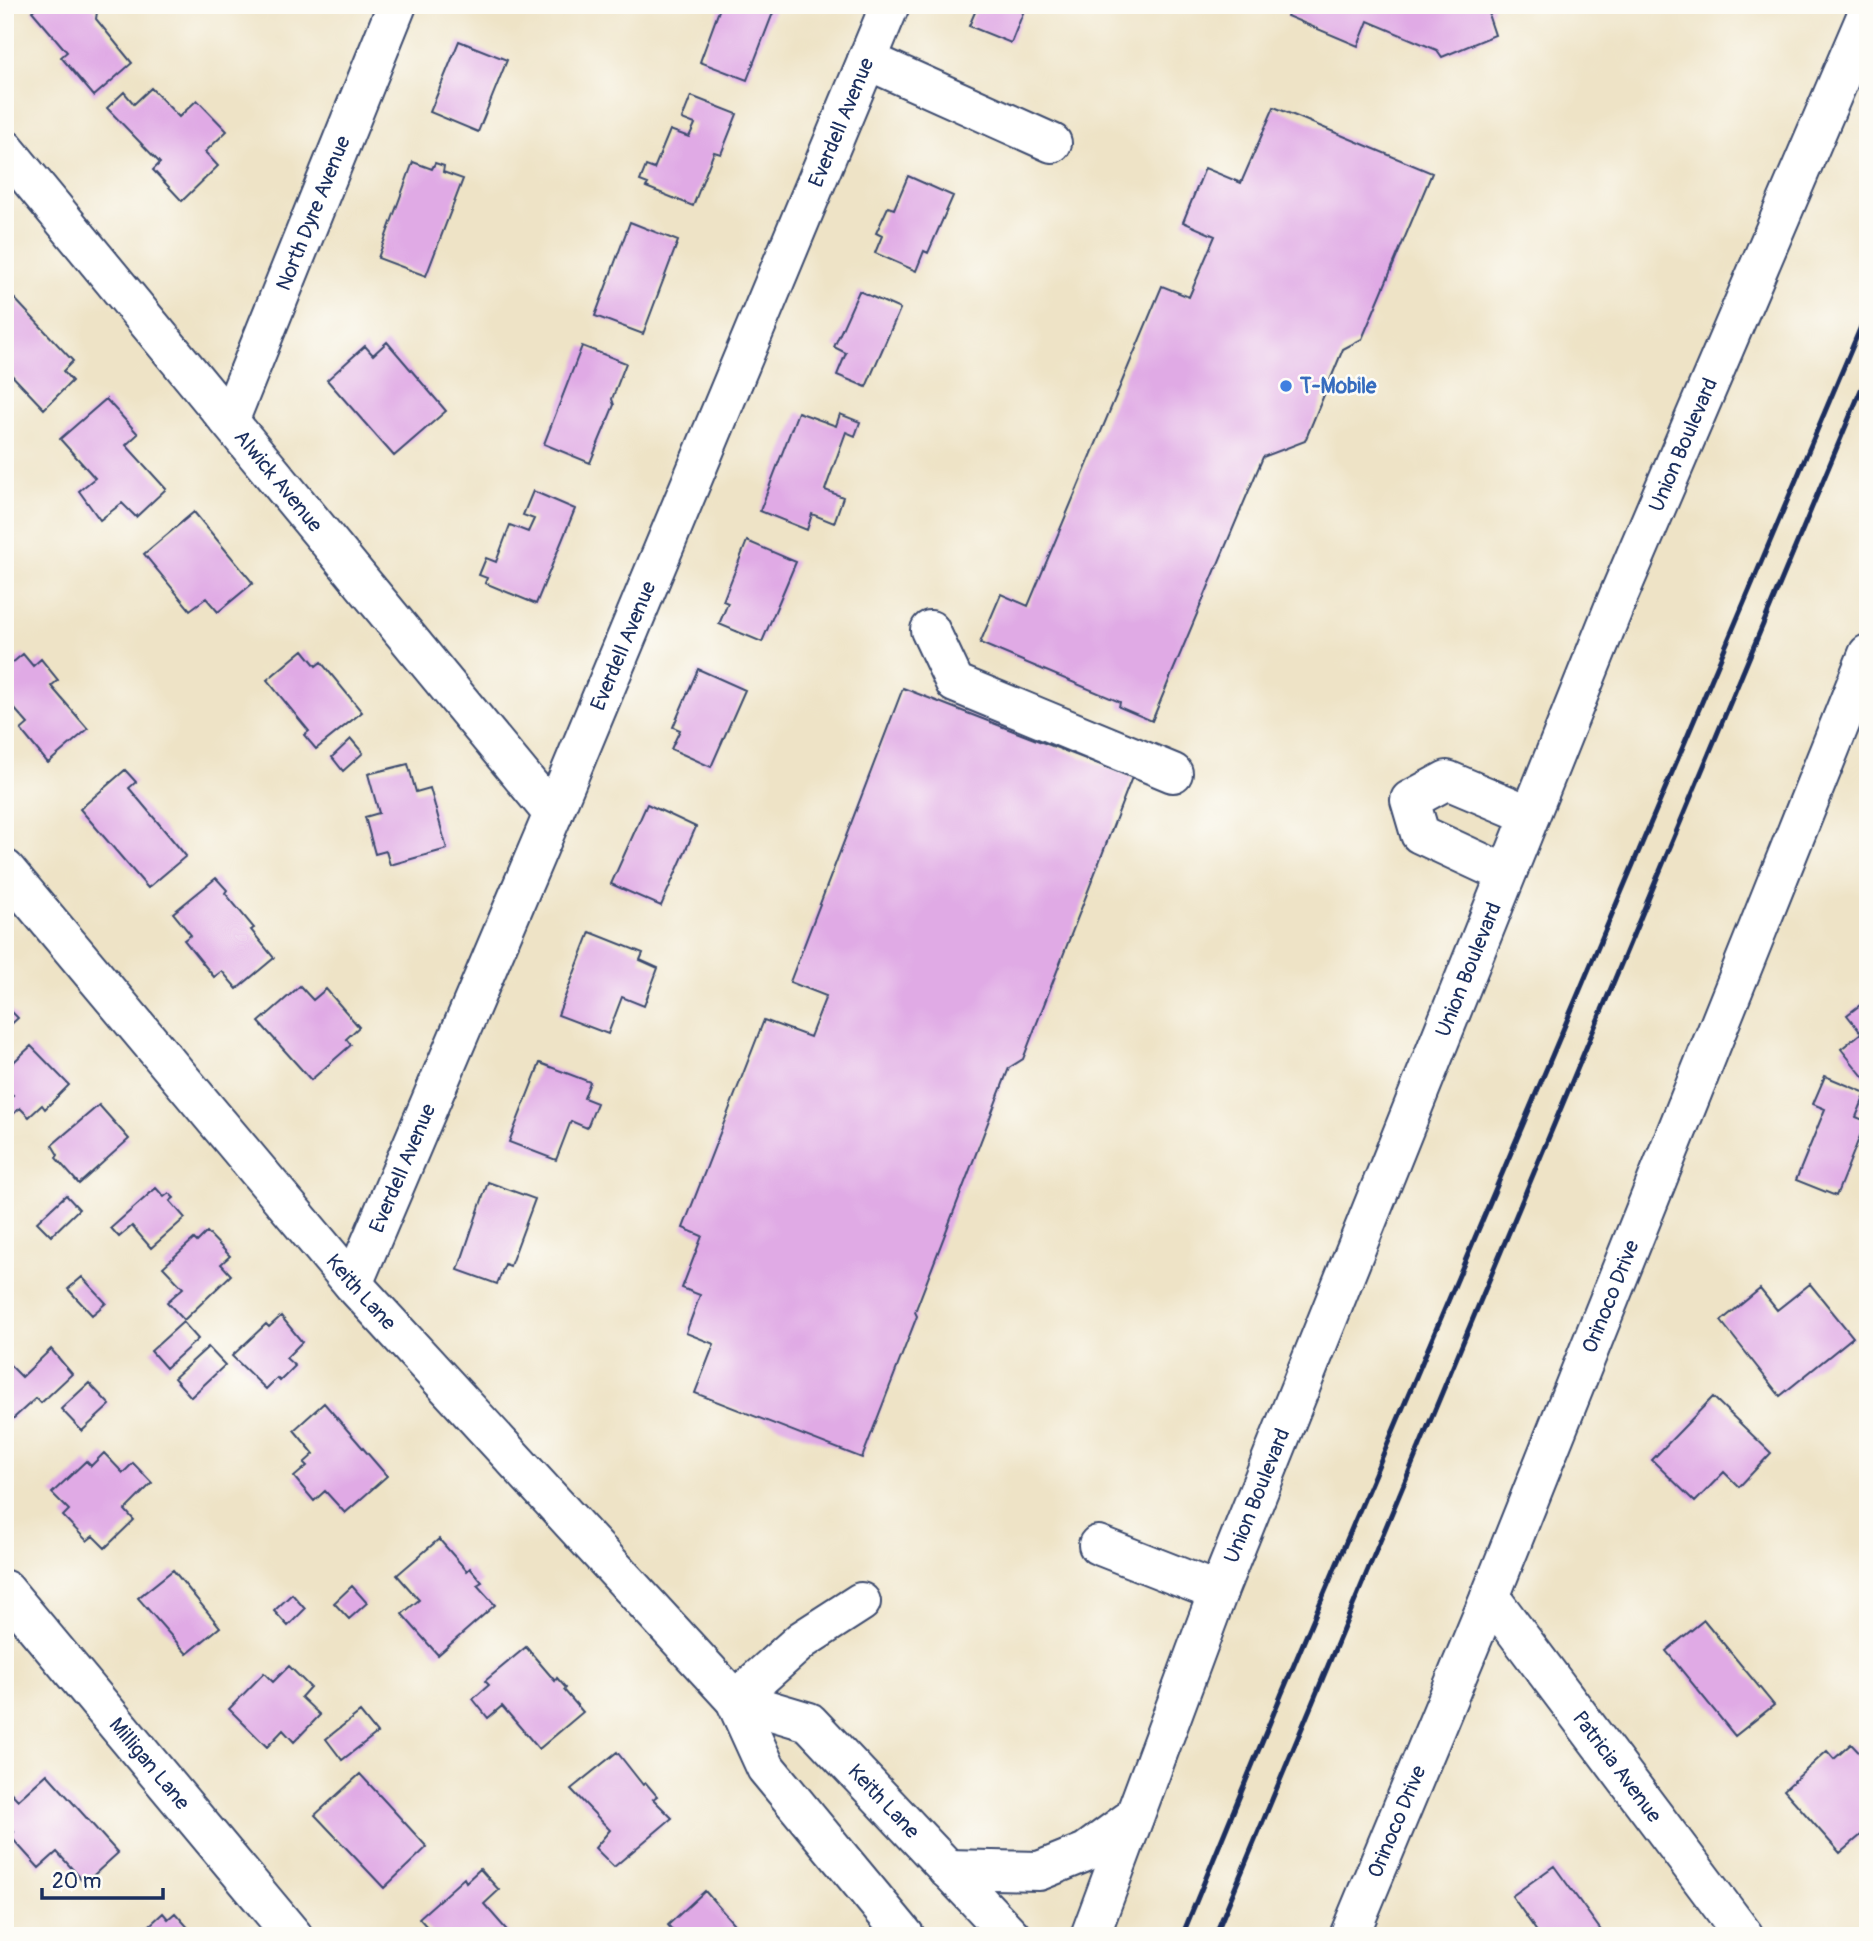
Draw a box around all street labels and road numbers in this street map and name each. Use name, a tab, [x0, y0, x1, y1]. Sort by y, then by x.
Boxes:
street label: Everdell Avenue	[803, 53, 881, 191]
street label: North Dyre Avenue	[270, 131, 357, 295]
street label: Union Boulevard	[1643, 374, 1724, 516]
street label: Alwick Avenue	[228, 424, 329, 539]
street label: Everdell Avenue	[585, 577, 663, 715]
street label: Union Boulevard	[1430, 898, 1508, 1041]
street label: Everdell Avenue	[363, 1099, 442, 1237]
street label: Orinoco Drive	[1576, 1236, 1646, 1357]
street label: Keith Lane	[320, 1249, 402, 1337]
street label: Union Boulevard	[1218, 1424, 1296, 1567]
street label: Patricia Avenue	[1566, 1706, 1668, 1829]
street label: Milligan Lane	[103, 1712, 196, 1816]
street label: Keith Lane	[842, 1758, 925, 1845]
street label: Orinoco Drive	[1362, 1761, 1433, 1882]

